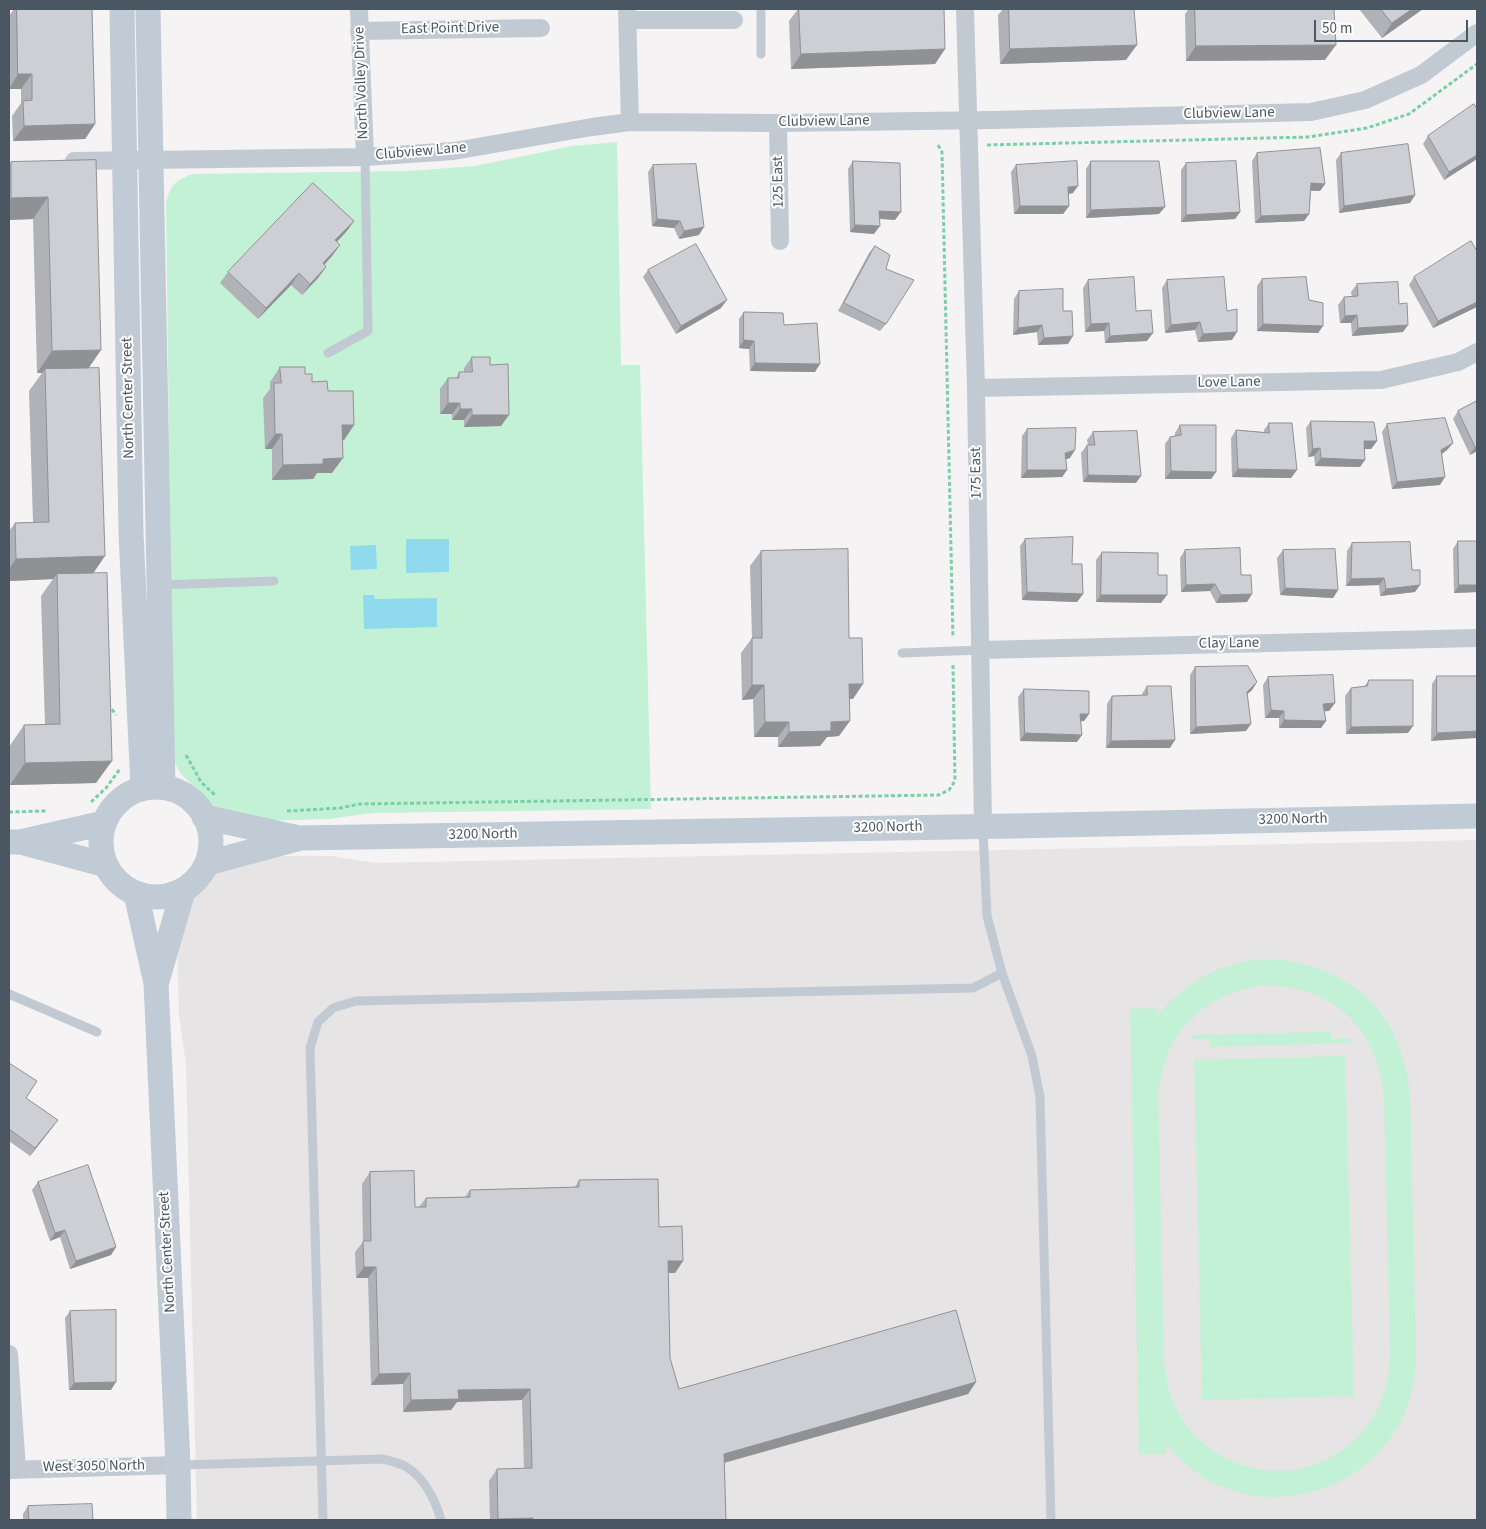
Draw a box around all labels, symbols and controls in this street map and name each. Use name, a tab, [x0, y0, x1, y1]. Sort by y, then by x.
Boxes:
scale bar	[1316, 10, 1470, 42]
text: 50 m	[1322, 18, 1352, 39]
street label: East Point Drive	[401, 19, 499, 39]
street label: North Volley Drive	[351, 26, 373, 140]
street label: Clubview Lane	[1183, 104, 1275, 124]
street label: Clubview Lane	[778, 112, 870, 132]
street label: Clubview Lane	[375, 139, 467, 165]
street label: 125 East	[770, 156, 788, 208]
street label: North Center Street	[119, 337, 139, 459]
street label: Love Lane	[1197, 373, 1261, 393]
street label: 175 East	[968, 447, 986, 499]
street label: Clay Lane	[1199, 634, 1259, 654]
street label: 3200 North	[1258, 810, 1328, 830]
street label: 3200 North	[853, 818, 923, 838]
street label: 3200 North	[448, 825, 518, 845]
street label: North Center Street	[156, 1191, 180, 1313]
street label: West 3050 North	[43, 1457, 145, 1477]

